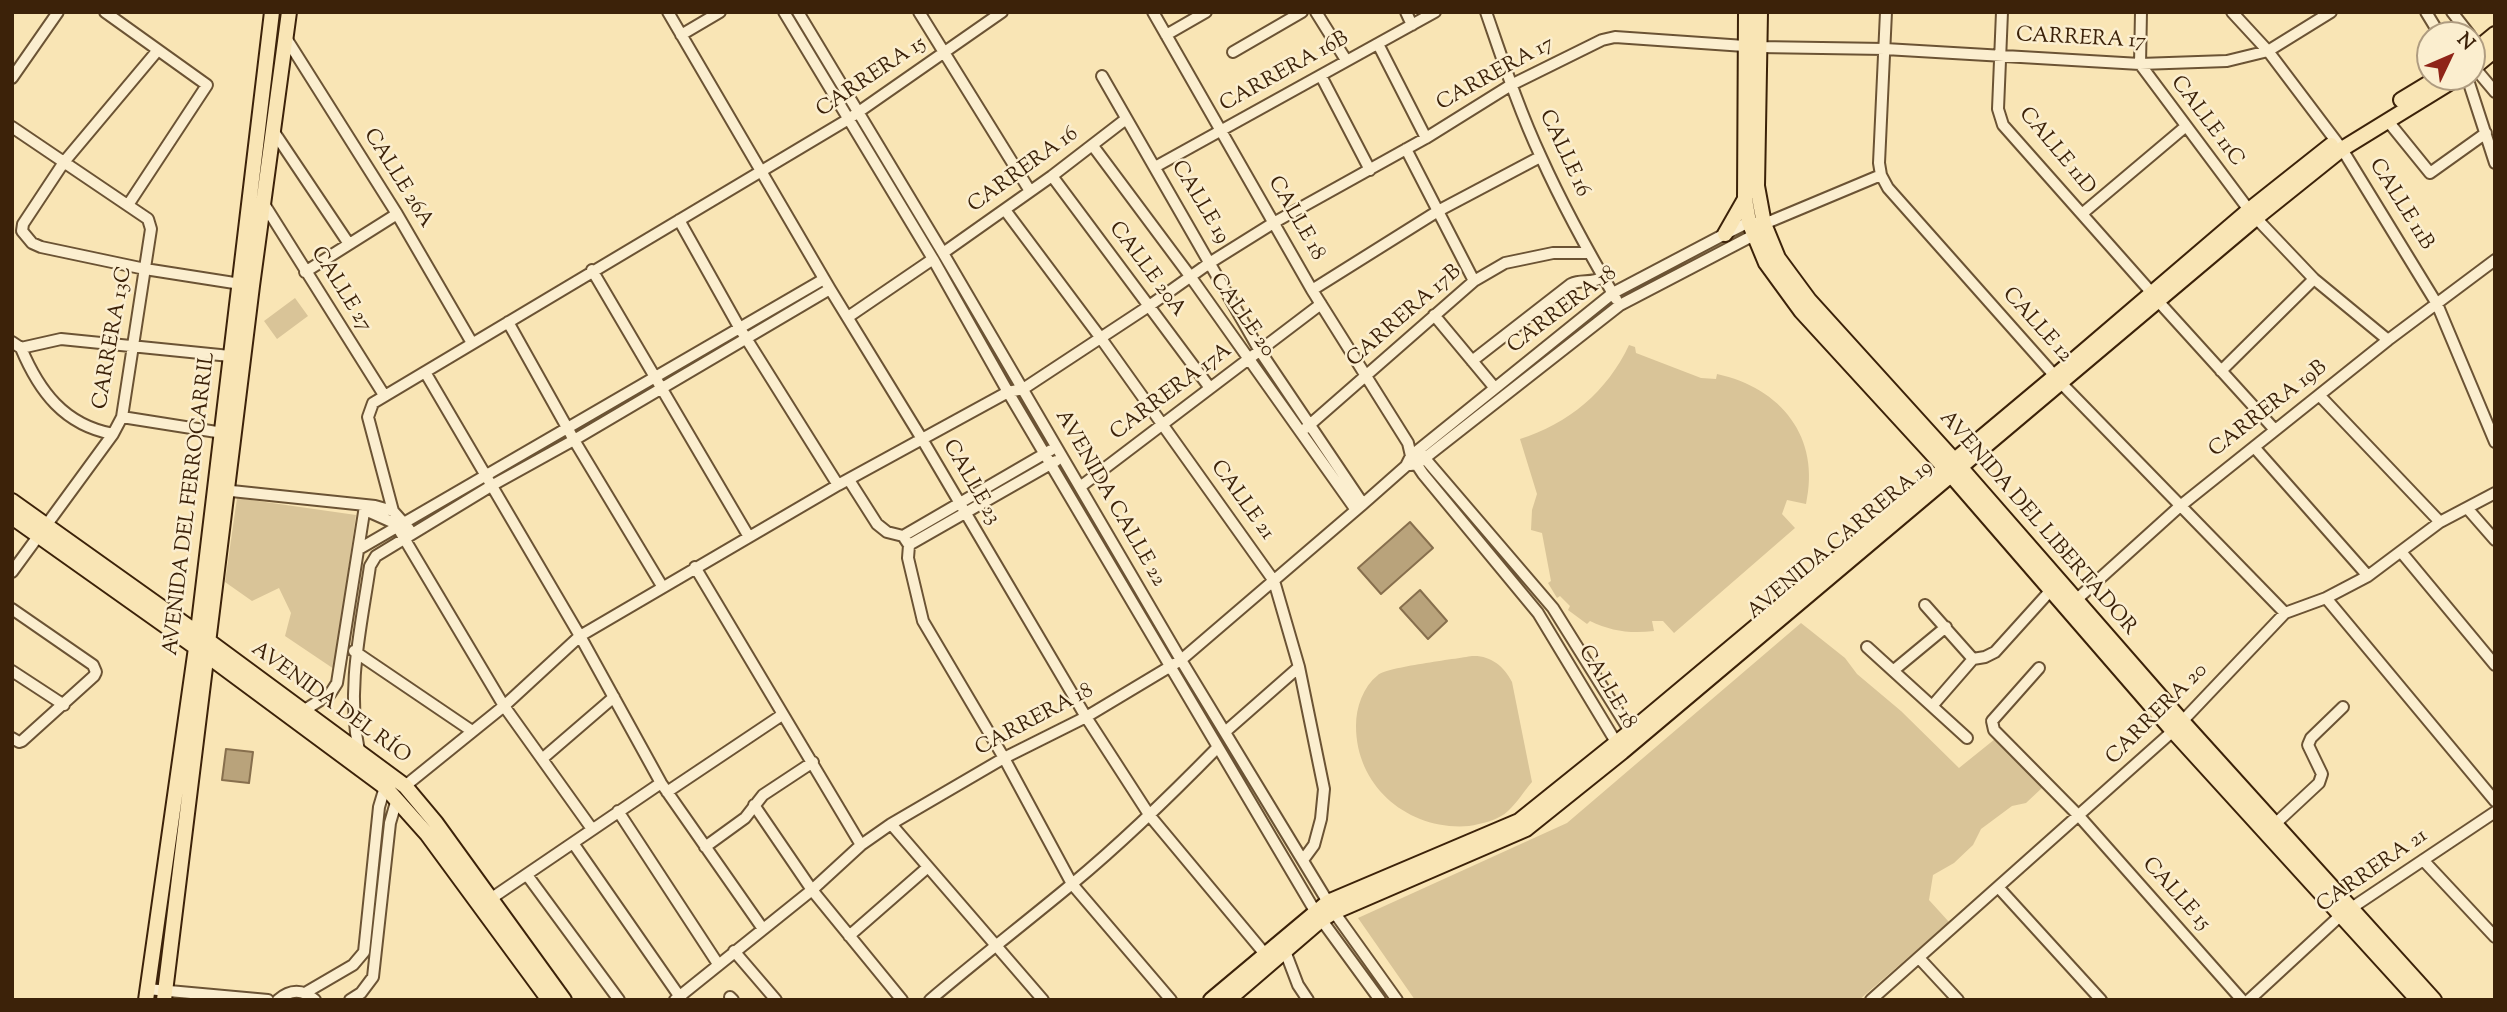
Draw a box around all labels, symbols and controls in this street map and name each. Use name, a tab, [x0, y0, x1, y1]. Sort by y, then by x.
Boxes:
north arrow	[2416, 21, 2486, 91]
street label: CARRERA 17	[2015, 24, 2147, 56]
street label: CARRERA 16B	[1216, 27, 1354, 119]
text: N	[2450, 28, 2480, 57]
street label: CARRERA 15	[812, 32, 932, 124]
street label: CARRERA 17	[1433, 32, 1559, 118]
street label: CALLE 11C	[2164, 72, 2248, 172]
street label: CALLE 11D	[2012, 103, 2100, 201]
street label: CALLE 16	[1532, 106, 1594, 202]
street label: CARRERA 16	[964, 123, 1084, 219]
street label: CALLE 26A	[357, 125, 437, 233]
street label: CALLE 11B	[2362, 155, 2438, 255]
street label: CALLE 19	[1164, 157, 1234, 249]
street label: CALLE 18	[1261, 172, 1329, 266]
street label: CALLE 20A	[1102, 217, 1190, 323]
street label: CALLE 27	[304, 243, 376, 337]
street label: CARRERA 17B	[1343, 260, 1467, 374]
street label: CARRERA 18	[1503, 262, 1623, 360]
street label: CARRERA 13C	[89, 264, 139, 412]
street label: CALLE 20	[1203, 269, 1279, 363]
street label: CALLE 12	[1996, 283, 2076, 369]
street label: CARRERA 17A	[1106, 339, 1238, 447]
street label: AVENIDA DEL FERROCARRIL	[160, 351, 222, 657]
street label: CARRERA 19B	[2205, 356, 2333, 464]
street label: AVENIDA CALLE 22	[1048, 406, 1170, 592]
street label: AVENIDA DEL LIBERTADOR	[1933, 407, 2141, 641]
street label: CALLE 23	[936, 436, 1004, 530]
street label: CALLE 21	[1204, 456, 1278, 546]
street label: AVENIDA CARRERA 19	[1743, 456, 1939, 626]
street label: AVENIDA DEL RÍO	[245, 638, 415, 770]
street label: CALLE 18	[1571, 642, 1641, 734]
street label: CARRERA 20	[2102, 659, 2214, 771]
street label: CARRERA 18	[972, 679, 1098, 763]
street label: CARRERA 21	[2313, 825, 2433, 919]
street label: CALLE 15	[2136, 853, 2214, 937]

